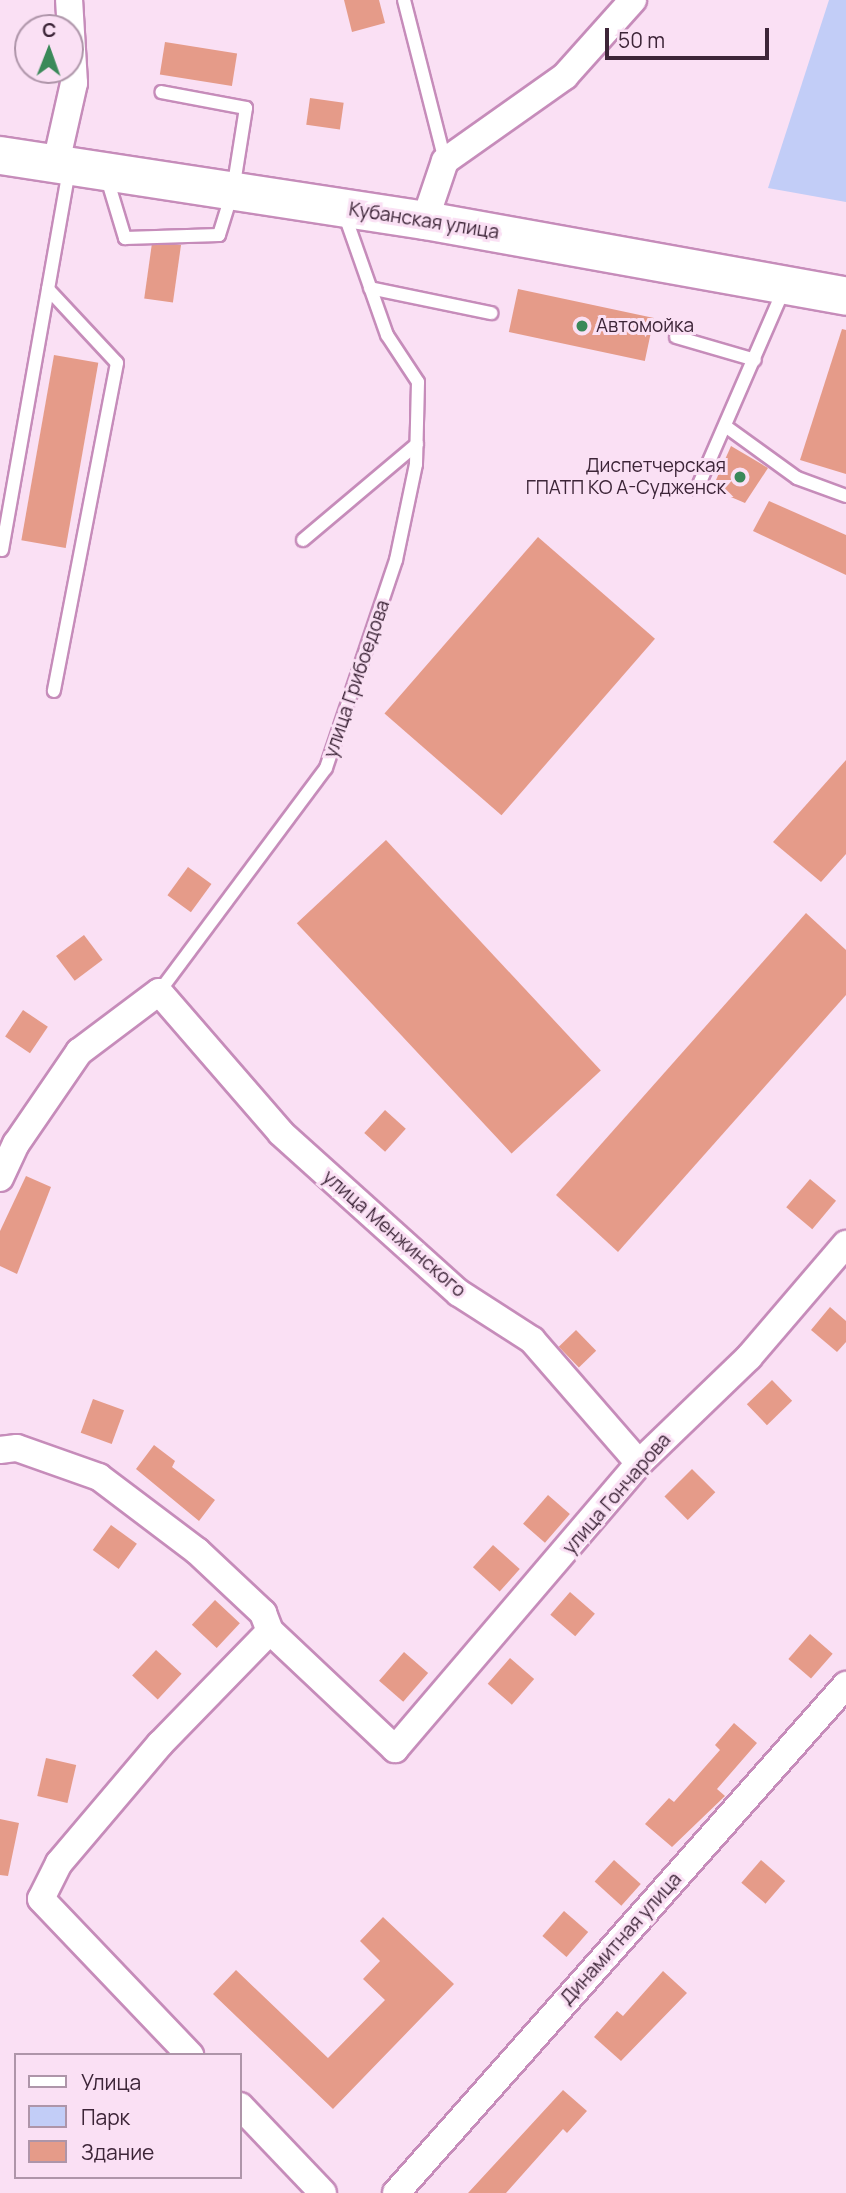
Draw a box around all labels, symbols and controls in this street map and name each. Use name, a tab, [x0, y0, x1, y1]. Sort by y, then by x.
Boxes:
north arrow	[14, 14, 84, 84]
scale bar	[608, 14, 772, 58]
text: С	[42, 17, 57, 43]
text: 50 m	[618, 26, 665, 54]
street label: Кубанская улица	[347, 198, 501, 244]
place label: Автомойка	[596, 315, 694, 337]
marker: Автомойка	[574, 318, 590, 334]
place label: Диспетчерская ГПАТП КО А-Судженск	[526, 455, 726, 499]
marker: Диспетчерская ГПАТП КО А-Судженск	[732, 469, 748, 485]
street label: улица Грибоедова	[319, 597, 395, 761]
street label: улица Менжинского	[318, 1166, 470, 1302]
street label: улица Гончарова	[558, 1429, 676, 1559]
street label: Динамитная улица	[556, 1868, 686, 2010]
legend	[14, 2053, 242, 2179]
text: Улица	[81, 2068, 141, 2096]
text: Парк	[81, 2103, 130, 2131]
text: Здание	[81, 2138, 154, 2166]

